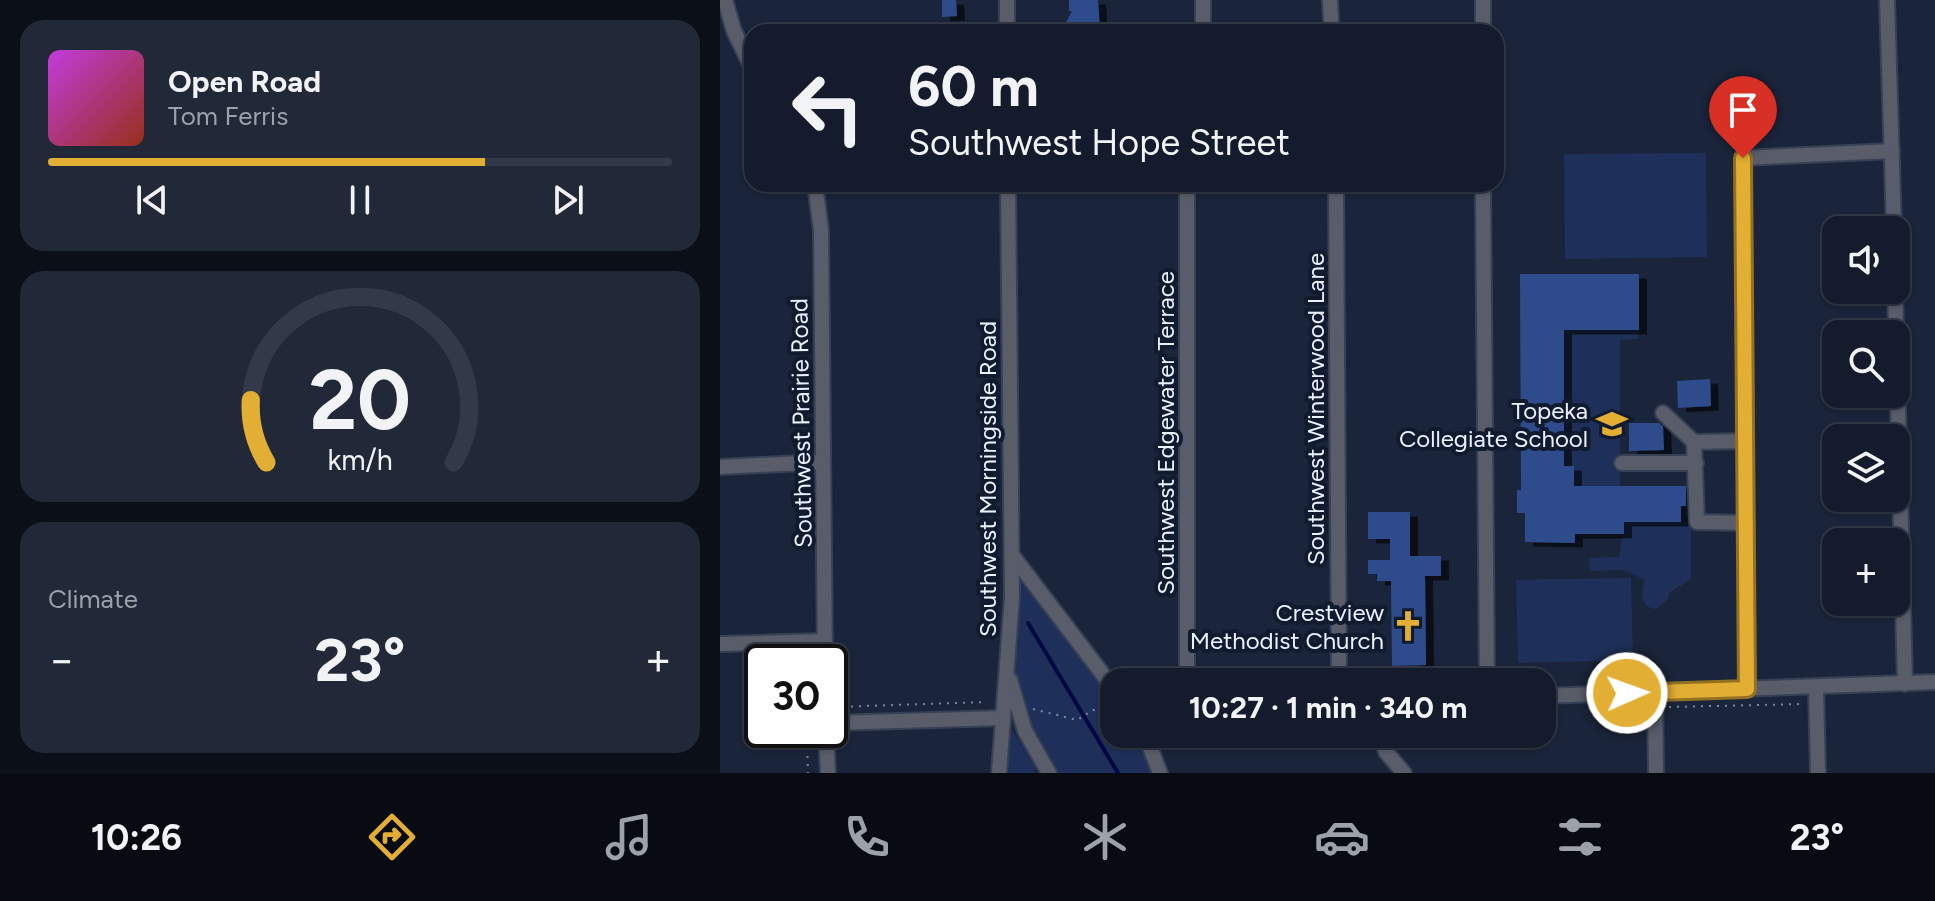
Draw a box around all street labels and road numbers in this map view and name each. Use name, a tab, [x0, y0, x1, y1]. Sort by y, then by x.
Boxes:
street label: Southwest Winterwood Lane	[1301, 253, 1330, 565]
street label: Southwest Edgewater Terrace	[1151, 271, 1180, 595]
street label: Southwest Prairie Road	[784, 298, 818, 548]
street label: Southwest Morningside Road	[973, 321, 1002, 637]

